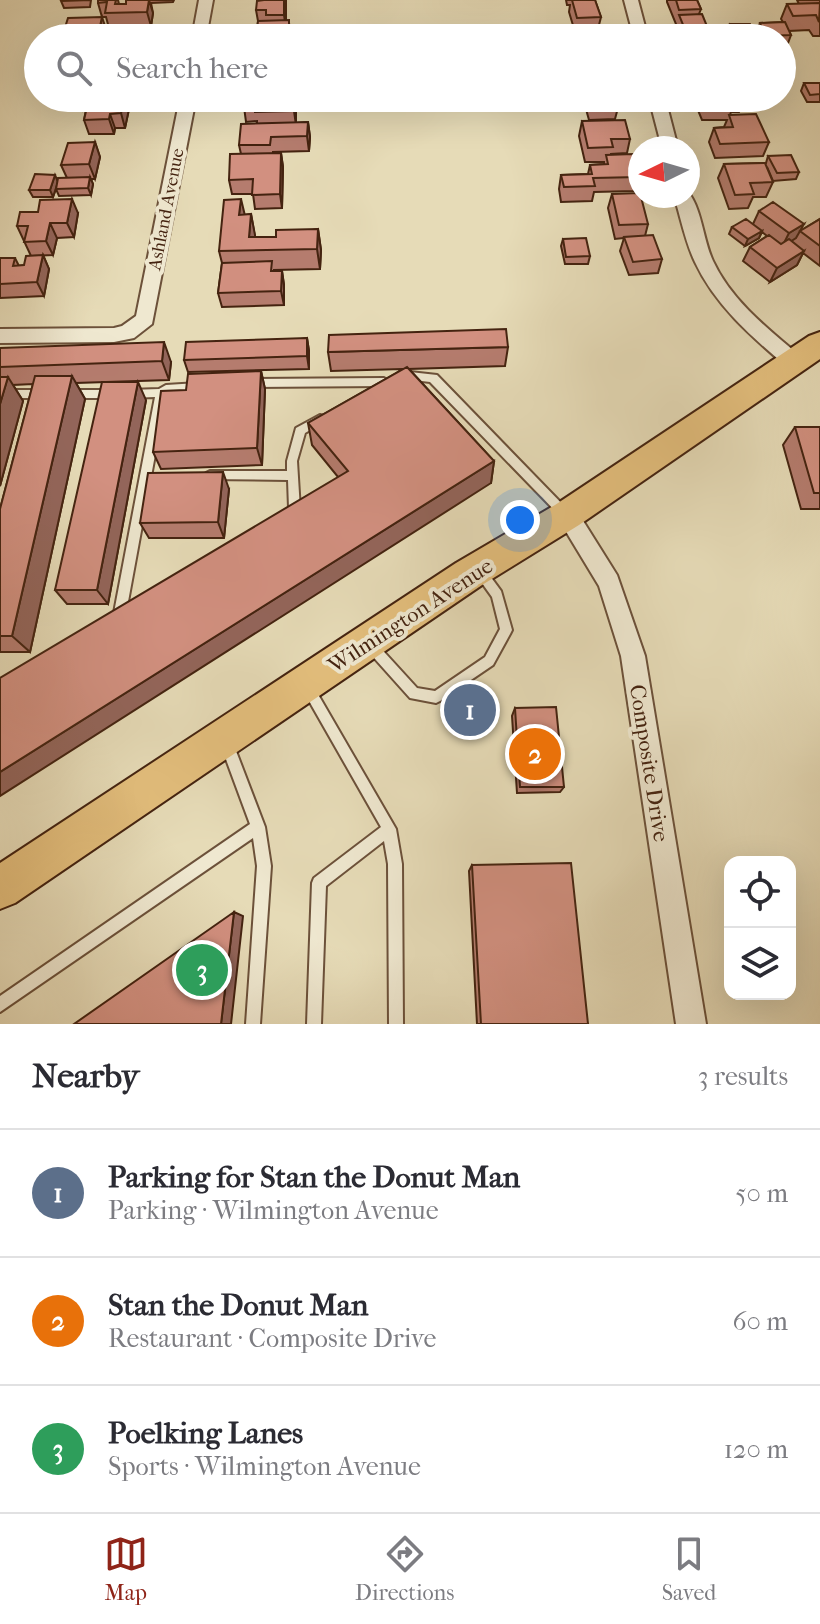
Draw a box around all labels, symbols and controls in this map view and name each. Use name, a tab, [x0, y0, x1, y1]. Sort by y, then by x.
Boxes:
search box	[24, 24, 796, 112]
icon: search	[52, 46, 96, 90]
text: Search here	[116, 51, 268, 86]
north arrow	[628, 136, 700, 208]
street label: Ashland Avenue	[144, 146, 189, 273]
your location	[500, 500, 540, 540]
street label: Wilmington Avenue	[323, 553, 498, 679]
pin: 1	[444, 680, 496, 740]
street label: Composite Drive	[624, 683, 674, 844]
pin: 2	[509, 724, 561, 784]
map controls	[724, 856, 796, 1000]
button: locate	[724, 856, 796, 928]
button: layers	[724, 928, 796, 1000]
pin: 3	[176, 940, 228, 1000]
text: Nearby	[32, 1056, 139, 1096]
text: 3 results	[698, 1061, 788, 1092]
text: Parking for Stan the Donut Man	[108, 1160, 520, 1195]
text: 1	[53, 1178, 63, 1209]
text: 50 m	[735, 1178, 788, 1209]
text: Parking · Wilmington Avenue	[108, 1195, 439, 1226]
text: Stan the Donut Man	[108, 1288, 368, 1323]
text: 2	[51, 1306, 65, 1337]
text: 60 m	[732, 1306, 788, 1337]
text: Restaurant · Composite Drive	[108, 1323, 436, 1354]
text: Poelking Lanes	[108, 1416, 303, 1451]
text: 3	[53, 1434, 63, 1465]
text: 120 m	[724, 1434, 788, 1465]
text: Sports · Wilmington Avenue	[108, 1451, 421, 1482]
tab: Map	[104, 1532, 148, 1606]
tab: Directions	[355, 1532, 454, 1606]
tab: Saved	[662, 1532, 716, 1606]

